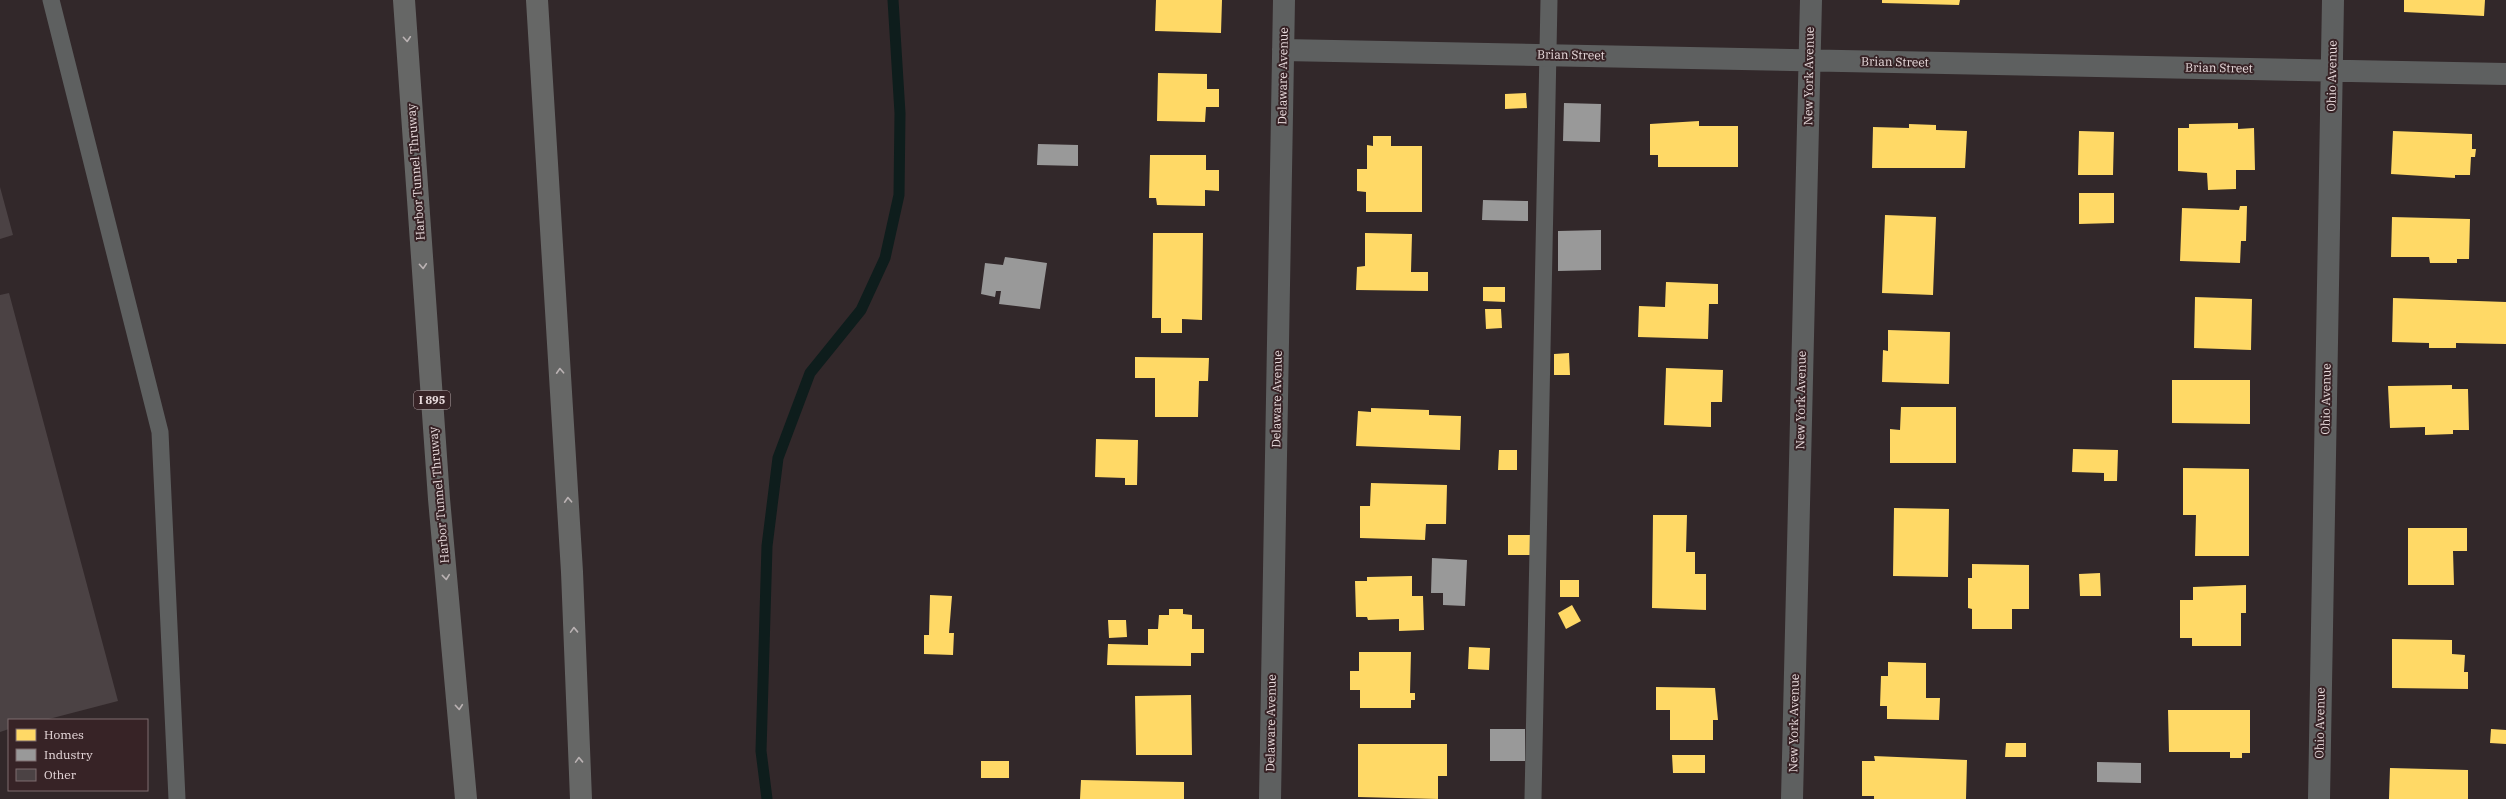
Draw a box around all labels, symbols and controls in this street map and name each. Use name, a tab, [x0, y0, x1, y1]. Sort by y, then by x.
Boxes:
street label: Delaware Avenue	[1274, 27, 1291, 125]
street label: New York Avenue	[1800, 27, 1817, 125]
one-way arrow	[402, 36, 411, 42]
street label: Ohio Avenue	[2323, 40, 2340, 112]
street label: Brian Street	[1537, 46, 1605, 63]
street label: Brian Street	[1861, 53, 1929, 70]
street label: Brian Street	[2185, 59, 2253, 76]
street label: Harbor Tunnel Thruway	[403, 103, 428, 241]
one-way arrow	[418, 263, 427, 269]
street label: Delaware Avenue	[1268, 350, 1285, 448]
street label: New York Avenue	[1792, 351, 1809, 449]
street label: Ohio Avenue	[2317, 363, 2334, 435]
one-way arrow	[556, 367, 565, 374]
road number: I 895	[414, 391, 450, 409]
street label: Harbor Tunnel Thruway	[425, 426, 452, 564]
one-way arrow	[563, 497, 572, 503]
one-way arrow	[442, 574, 451, 580]
one-way arrow	[570, 627, 578, 633]
street label: Delaware Avenue	[1262, 674, 1279, 772]
street label: New York Avenue	[1785, 674, 1802, 772]
street label: Ohio Avenue	[2311, 687, 2328, 759]
one-way arrow	[454, 704, 463, 710]
legend	[8, 719, 148, 791]
text: Homes	[44, 727, 84, 742]
text: Industry	[44, 747, 93, 762]
one-way arrow	[575, 757, 584, 763]
text: Other	[44, 767, 77, 782]

